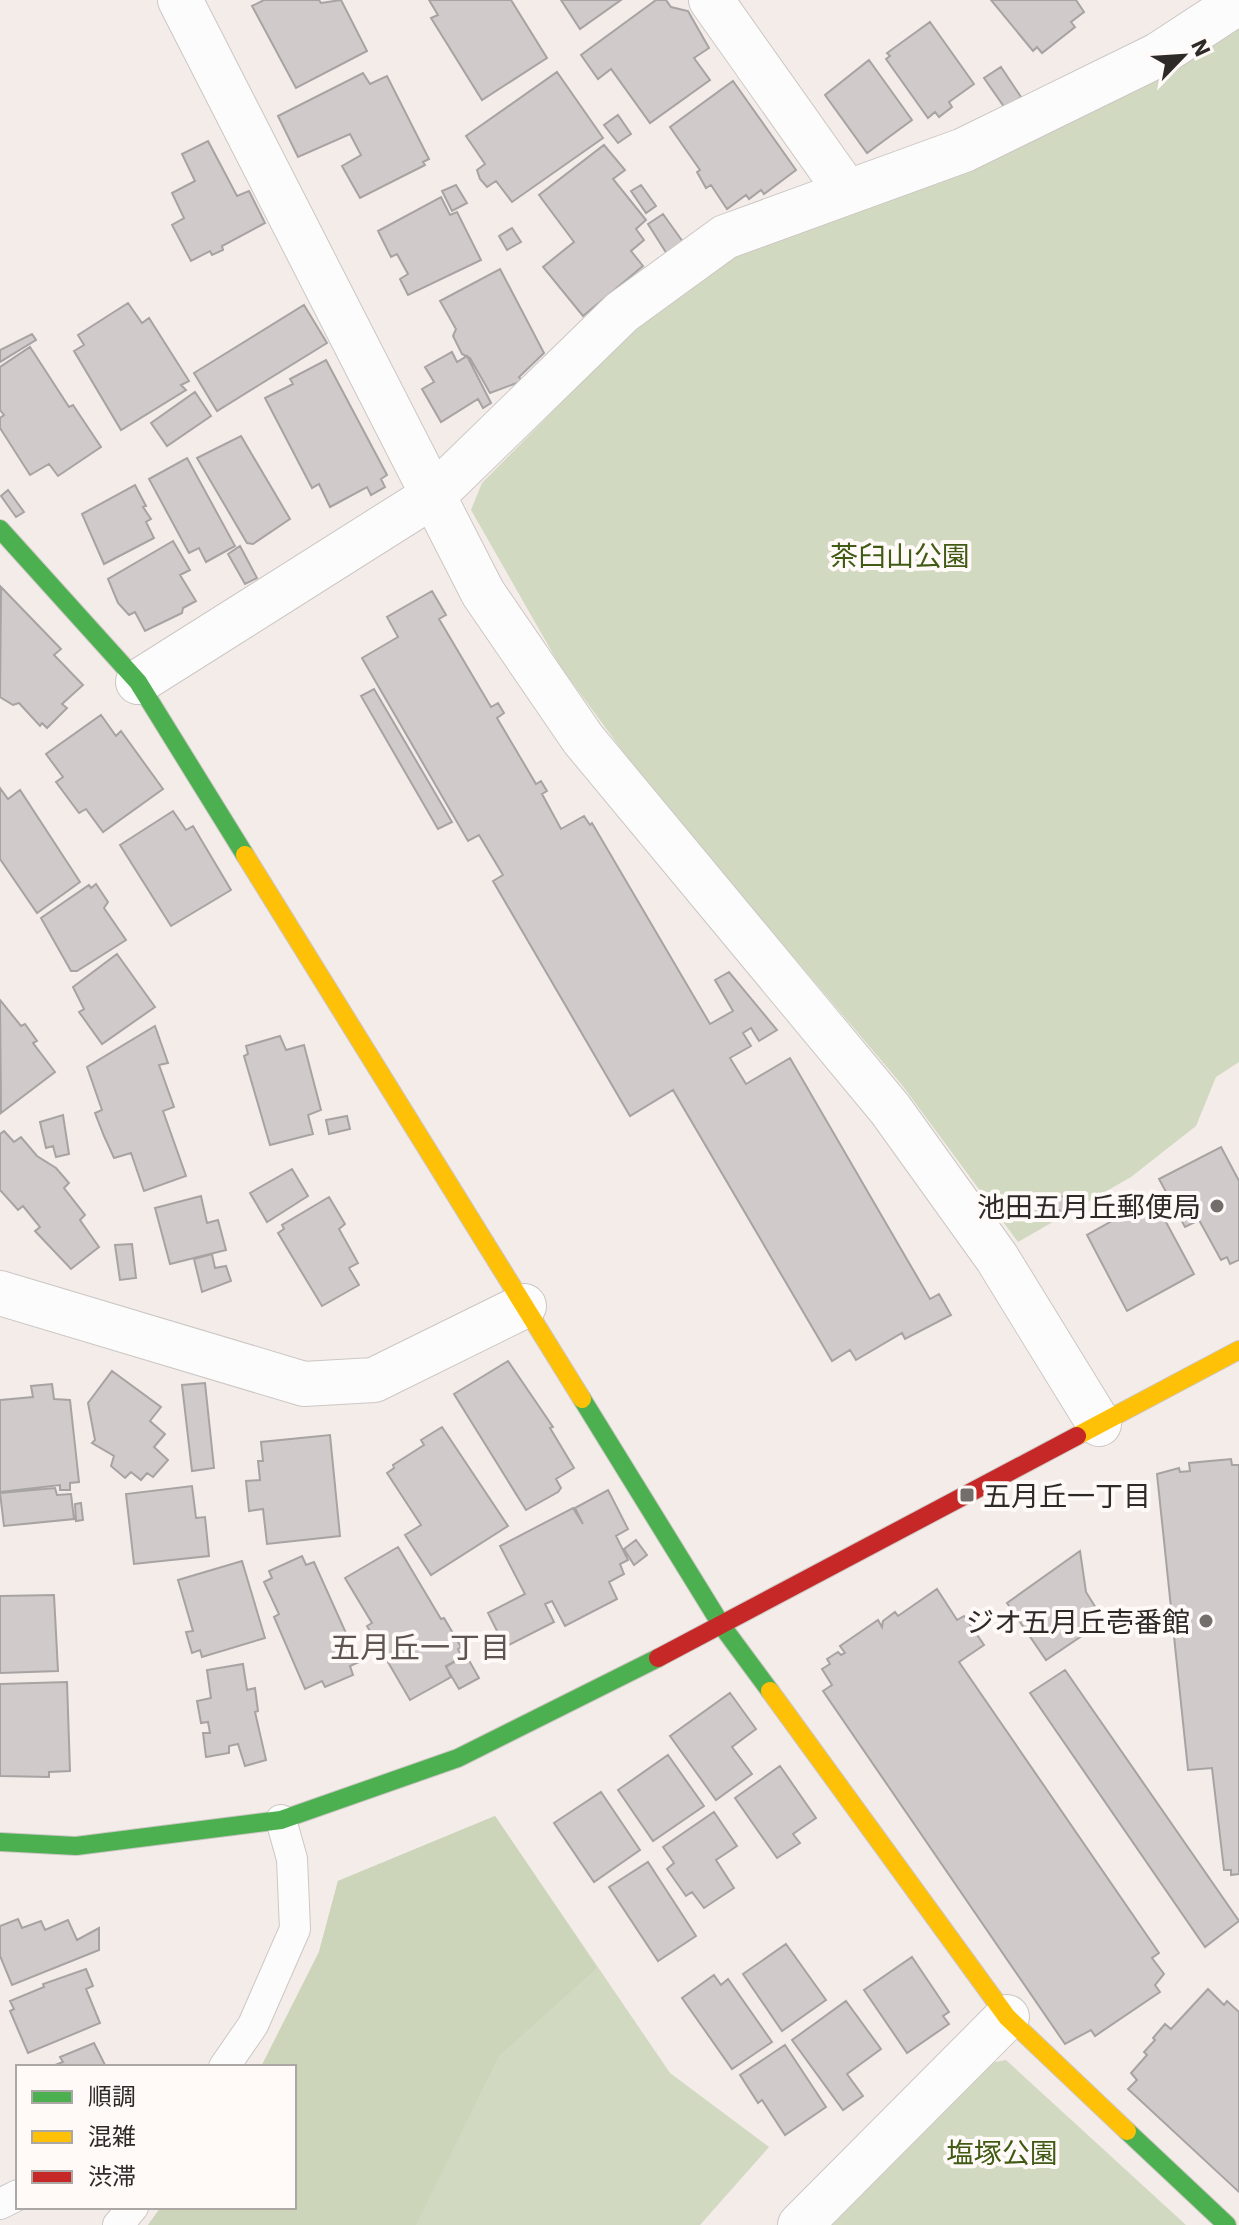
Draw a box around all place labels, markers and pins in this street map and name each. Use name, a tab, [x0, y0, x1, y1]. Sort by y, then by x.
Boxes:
place label: 池田五月丘郵便局	[977, 1188, 1201, 1225]
marker: 池田五月丘郵便局	[1208, 1197, 1226, 1215]
place label: 五月丘一丁目	[983, 1477, 1151, 1514]
marker: 五月丘一丁目	[958, 1486, 976, 1504]
place label: ジオ五月丘壱番館	[966, 1603, 1190, 1640]
marker: ジオ五月丘壱番館	[1197, 1612, 1215, 1630]

